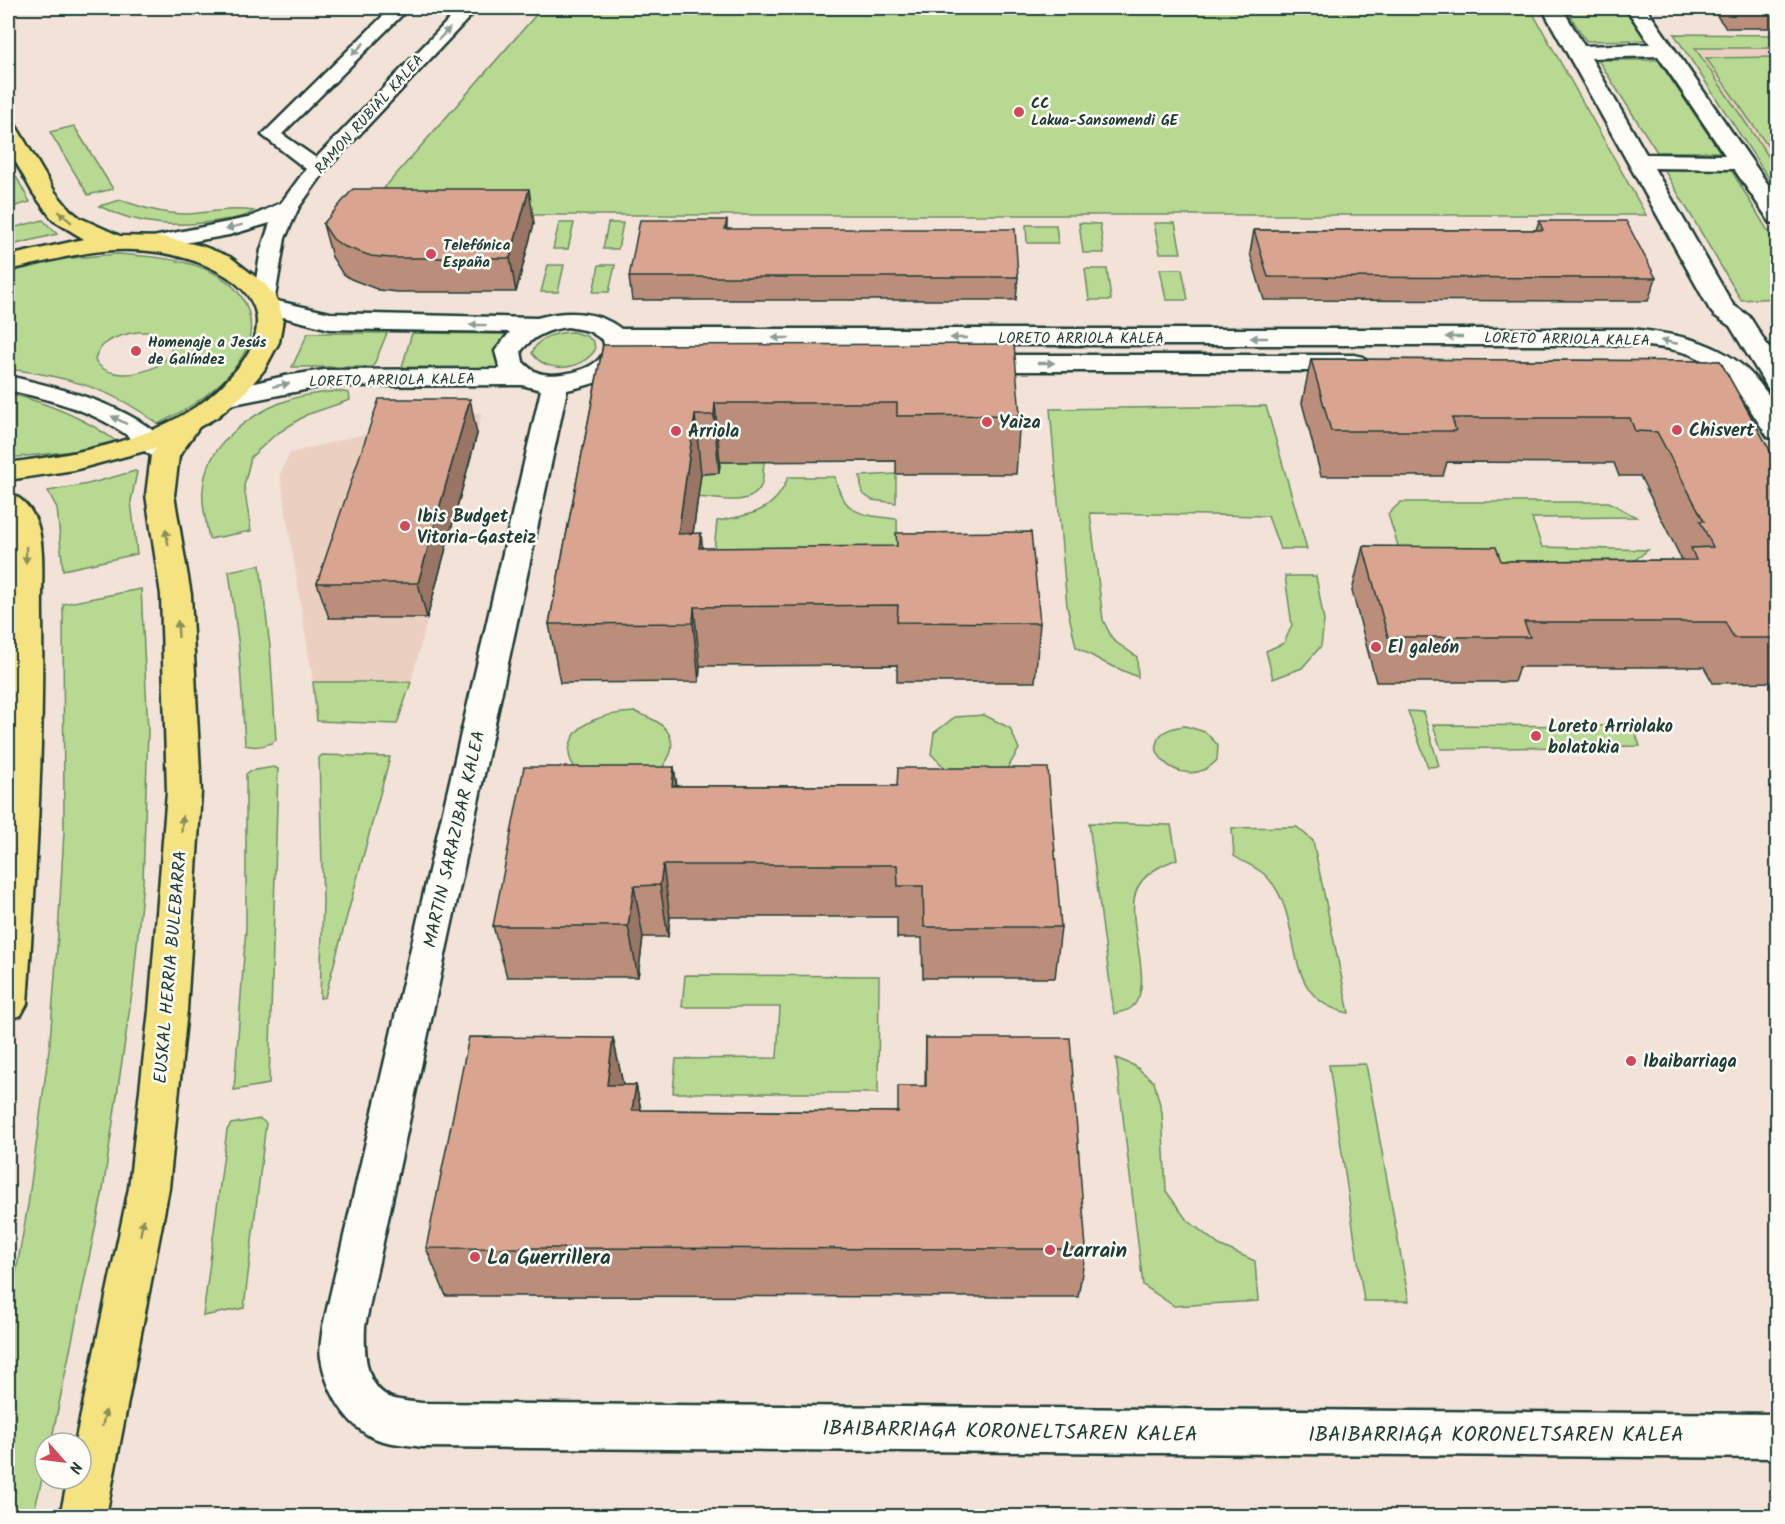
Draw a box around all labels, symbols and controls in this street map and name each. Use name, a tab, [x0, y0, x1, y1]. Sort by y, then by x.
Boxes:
one-way arrow	[437, 26, 451, 41]
one-way arrow	[352, 41, 366, 55]
street label: RAMON RUBIAL KALEA	[309, 49, 430, 180]
place label: CC Lakua-Sansomendi GE	[1031, 92, 1179, 133]
marker: CC Lakua-Sansomendi GE	[1012, 105, 1026, 119]
one-way arrow	[58, 211, 73, 224]
one-way arrow	[225, 223, 243, 233]
place label: Telefónica España	[443, 234, 511, 275]
marker: Telefónica España	[424, 247, 438, 261]
one-way arrow	[468, 320, 487, 330]
street label: LORETO ARRIOLA KALEA	[998, 327, 1164, 351]
street label: LORETO ARRIOLA KALEA	[1484, 327, 1650, 353]
place label: Homenaje a Jesús de Galíndez	[148, 331, 266, 372]
one-way arrow	[1444, 332, 1463, 342]
one-way arrow	[771, 333, 790, 343]
one-way arrow	[949, 333, 968, 343]
one-way arrow	[1249, 333, 1268, 343]
one-way arrow	[1660, 337, 1679, 346]
marker: Homenaje a Jesús de Galíndez	[129, 344, 143, 358]
one-way arrow	[1037, 358, 1056, 368]
street label: LORETO ARRIOLA KALEA	[309, 368, 475, 394]
one-way arrow	[272, 380, 291, 389]
place label: Yaiza	[999, 409, 1041, 438]
one-way arrow	[111, 415, 128, 425]
marker: Yaiza	[980, 415, 994, 429]
place label: Chisvert	[1689, 417, 1755, 446]
place label: Arriola	[688, 418, 739, 447]
marker: Chisvert	[1670, 423, 1684, 437]
marker: Arriola	[669, 424, 683, 438]
place label: Ibis Budget Vitoria-Gasteiz	[417, 503, 536, 553]
marker: Ibis Budget Vitoria-Gasteiz	[398, 519, 412, 533]
one-way arrow	[162, 528, 171, 547]
one-way arrow	[21, 546, 31, 565]
one-way arrow	[174, 620, 183, 639]
place label: El galeón	[1388, 634, 1459, 663]
marker: El galeón	[1369, 640, 1383, 654]
place label: Loreto Arriolako bolatokia	[1548, 713, 1673, 763]
street label: MARTIN SARAZIBAR KALEA	[416, 728, 495, 951]
marker: Loreto Arriolako bolatokia	[1529, 729, 1543, 743]
one-way arrow	[177, 815, 186, 834]
street label: EUSKAL HERRIA BULEBARRA	[147, 849, 196, 1085]
place label: Ibaibarriaga	[1643, 1048, 1737, 1077]
marker: Ibaibarriaga	[1624, 1054, 1638, 1068]
one-way arrow	[138, 1217, 147, 1236]
place label: Larrain	[1062, 1235, 1127, 1268]
place label: La Guerrillera	[487, 1242, 611, 1275]
marker: Larrain	[1043, 1243, 1057, 1257]
marker: La Guerrillera	[468, 1250, 482, 1264]
one-way arrow	[99, 1409, 109, 1427]
street label: IBAIBARRIAGA KORONELTSAREN KALEA	[822, 1413, 1198, 1452]
street label: IBAIBARRIAGA KORONELTSAREN KALEA	[1308, 1419, 1684, 1452]
north arrow	[33, 1431, 93, 1491]
text: N	[62, 1457, 88, 1478]

